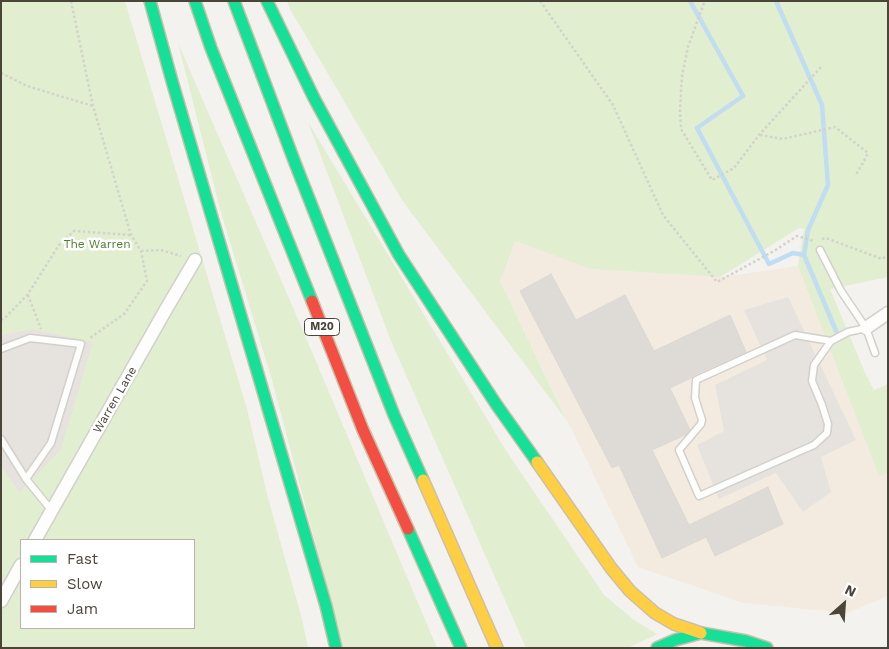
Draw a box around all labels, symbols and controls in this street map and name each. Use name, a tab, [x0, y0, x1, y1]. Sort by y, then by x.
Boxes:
park label: The Warren	[63, 237, 131, 251]
road number: M20	[304, 318, 340, 336]
street label: Warren Lane	[90, 364, 140, 436]
legend	[20, 539, 195, 629]
text: Fast	[67, 550, 98, 568]
text: Slow	[67, 575, 103, 593]
north arrow	[819, 579, 869, 629]
text: N	[842, 581, 859, 600]
text: Jam	[67, 600, 98, 618]

